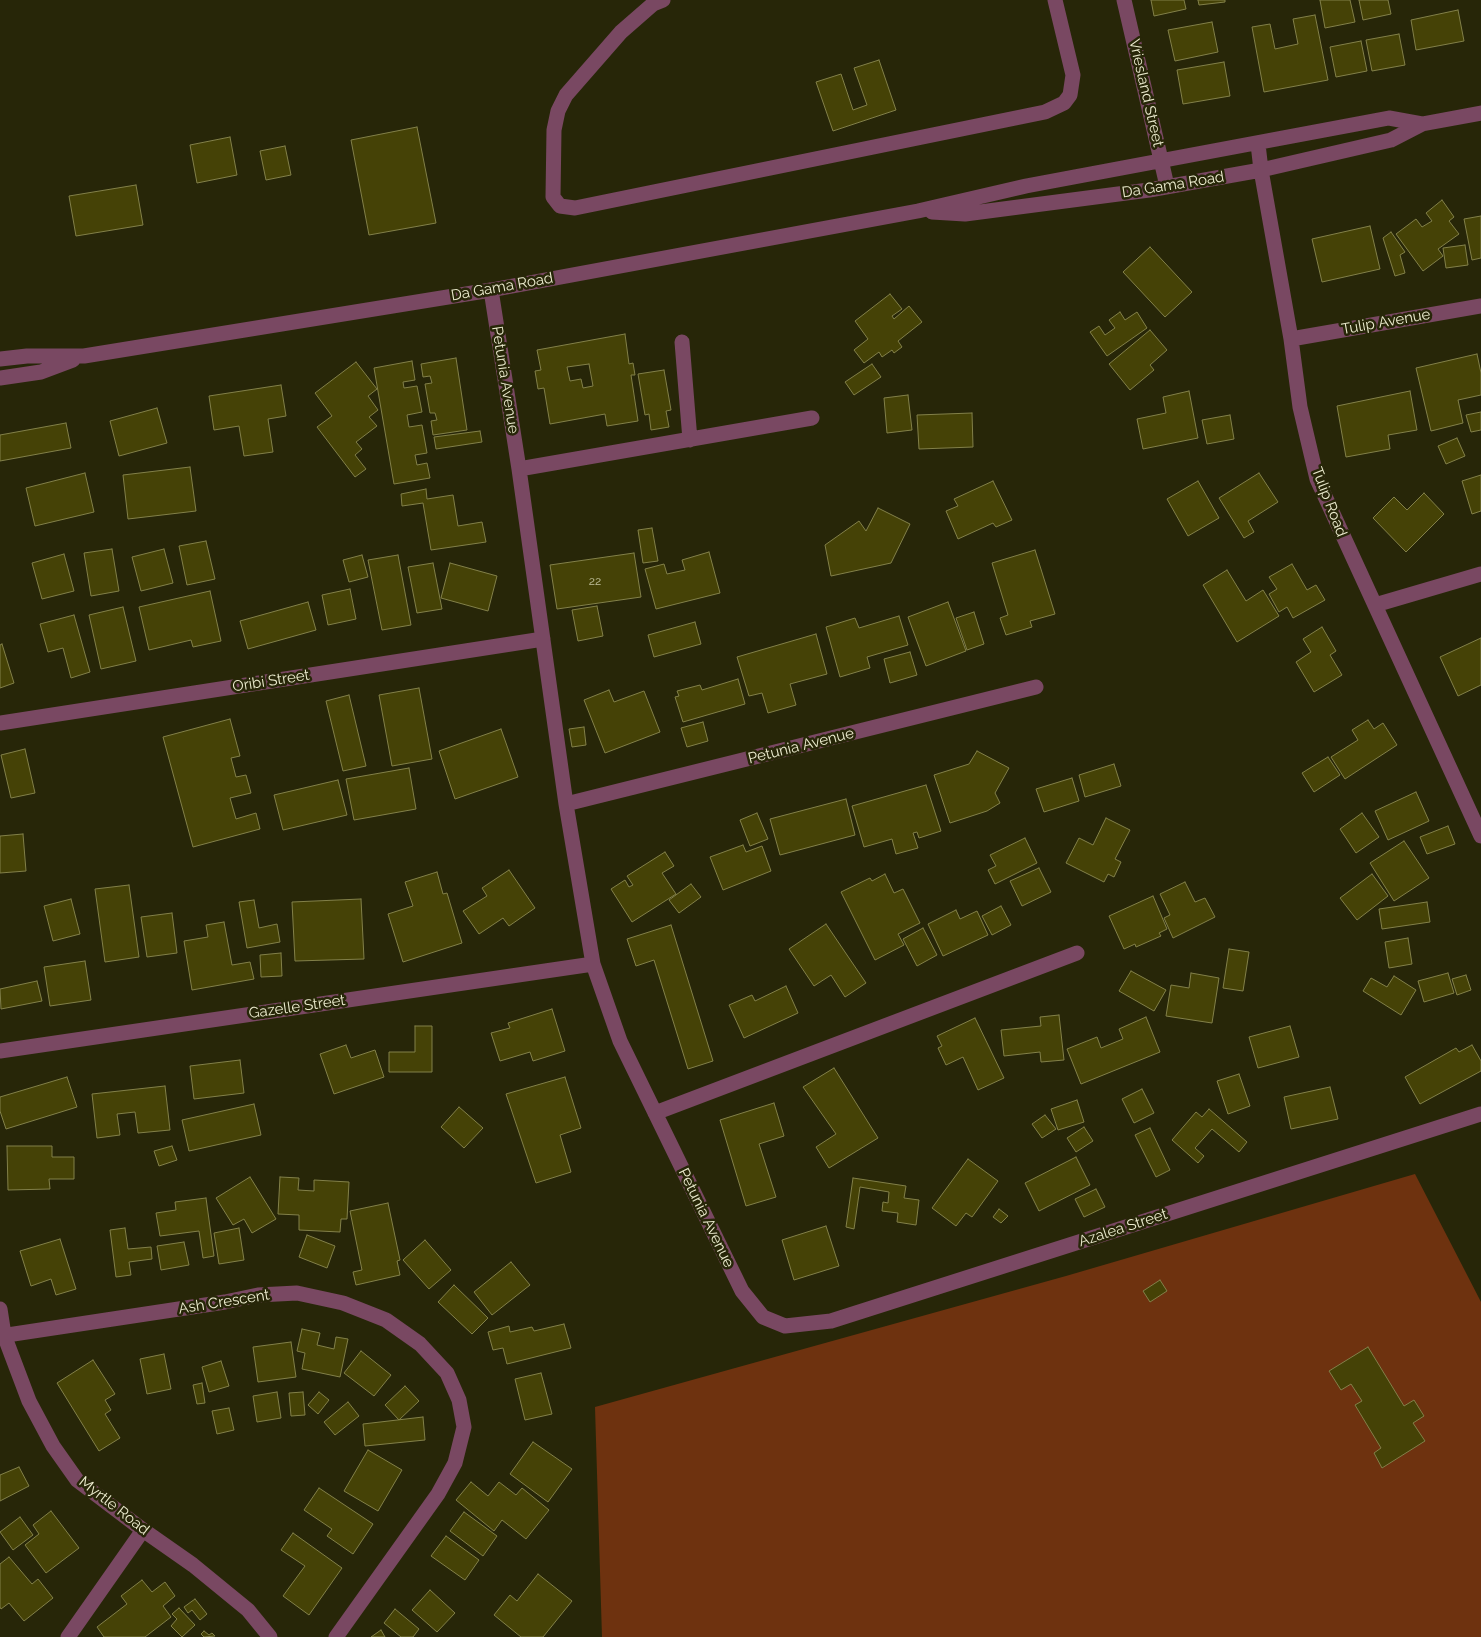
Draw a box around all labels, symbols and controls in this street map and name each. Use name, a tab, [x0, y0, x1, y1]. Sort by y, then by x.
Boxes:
street label: Vriesland Street	[1125, 37, 1167, 149]
street label: Da Gama Road	[1121, 168, 1225, 202]
street label: Da Gama Road	[450, 269, 554, 305]
street label: Tulip Avenue	[1340, 305, 1432, 339]
street label: Petunia Avenue	[488, 325, 522, 435]
street label: Tulip Road	[1307, 465, 1351, 539]
house number: 22	[589, 574, 601, 588]
street label: Oribi Street	[231, 666, 311, 696]
street label: Petunia Avenue	[746, 724, 856, 768]
street label: Gazelle Street	[248, 991, 346, 1023]
street label: Petunia Avenue	[674, 1165, 738, 1271]
street label: Azalea Street	[1076, 1205, 1170, 1251]
street label: Ash Crescent	[177, 1286, 271, 1318]
street label: Myrtle Road	[75, 1473, 153, 1539]

